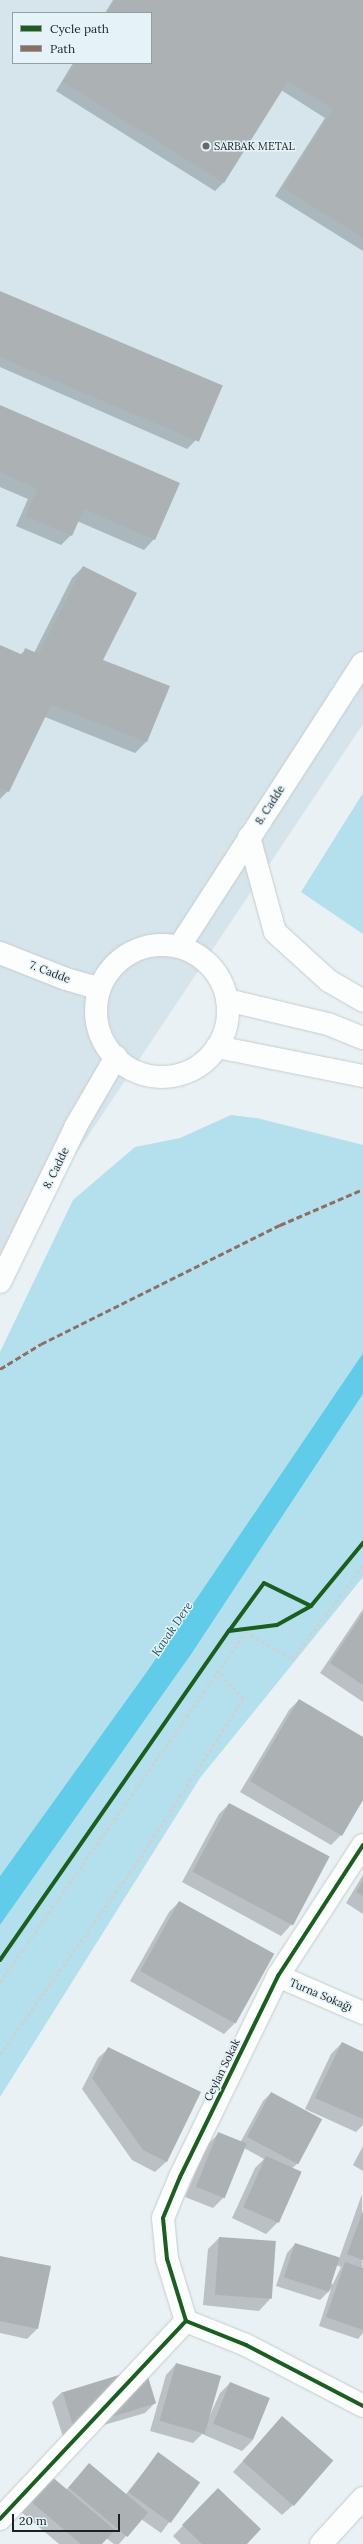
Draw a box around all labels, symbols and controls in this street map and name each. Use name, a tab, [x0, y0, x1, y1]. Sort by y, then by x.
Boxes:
legend	[12, 12, 152, 64]
text: Cycle path	[50, 21, 109, 36]
text: Path	[50, 41, 75, 56]
place label: SARBAK METAL	[214, 139, 295, 153]
marker: SARBAK METAL	[201, 141, 211, 151]
street label: 8. Cadde	[252, 783, 288, 827]
street label: 7. Cadde	[28, 958, 72, 986]
street label: 8. Cadde	[40, 1145, 72, 1191]
water label: Kavak Dere	[149, 1599, 195, 1659]
street label: Turna Sokağı	[288, 1976, 354, 2014]
street label: Ceylan Sokak	[201, 2037, 243, 2103]
scale bar	[14, 2506, 122, 2532]
text: 20 m	[19, 2513, 47, 2528]

